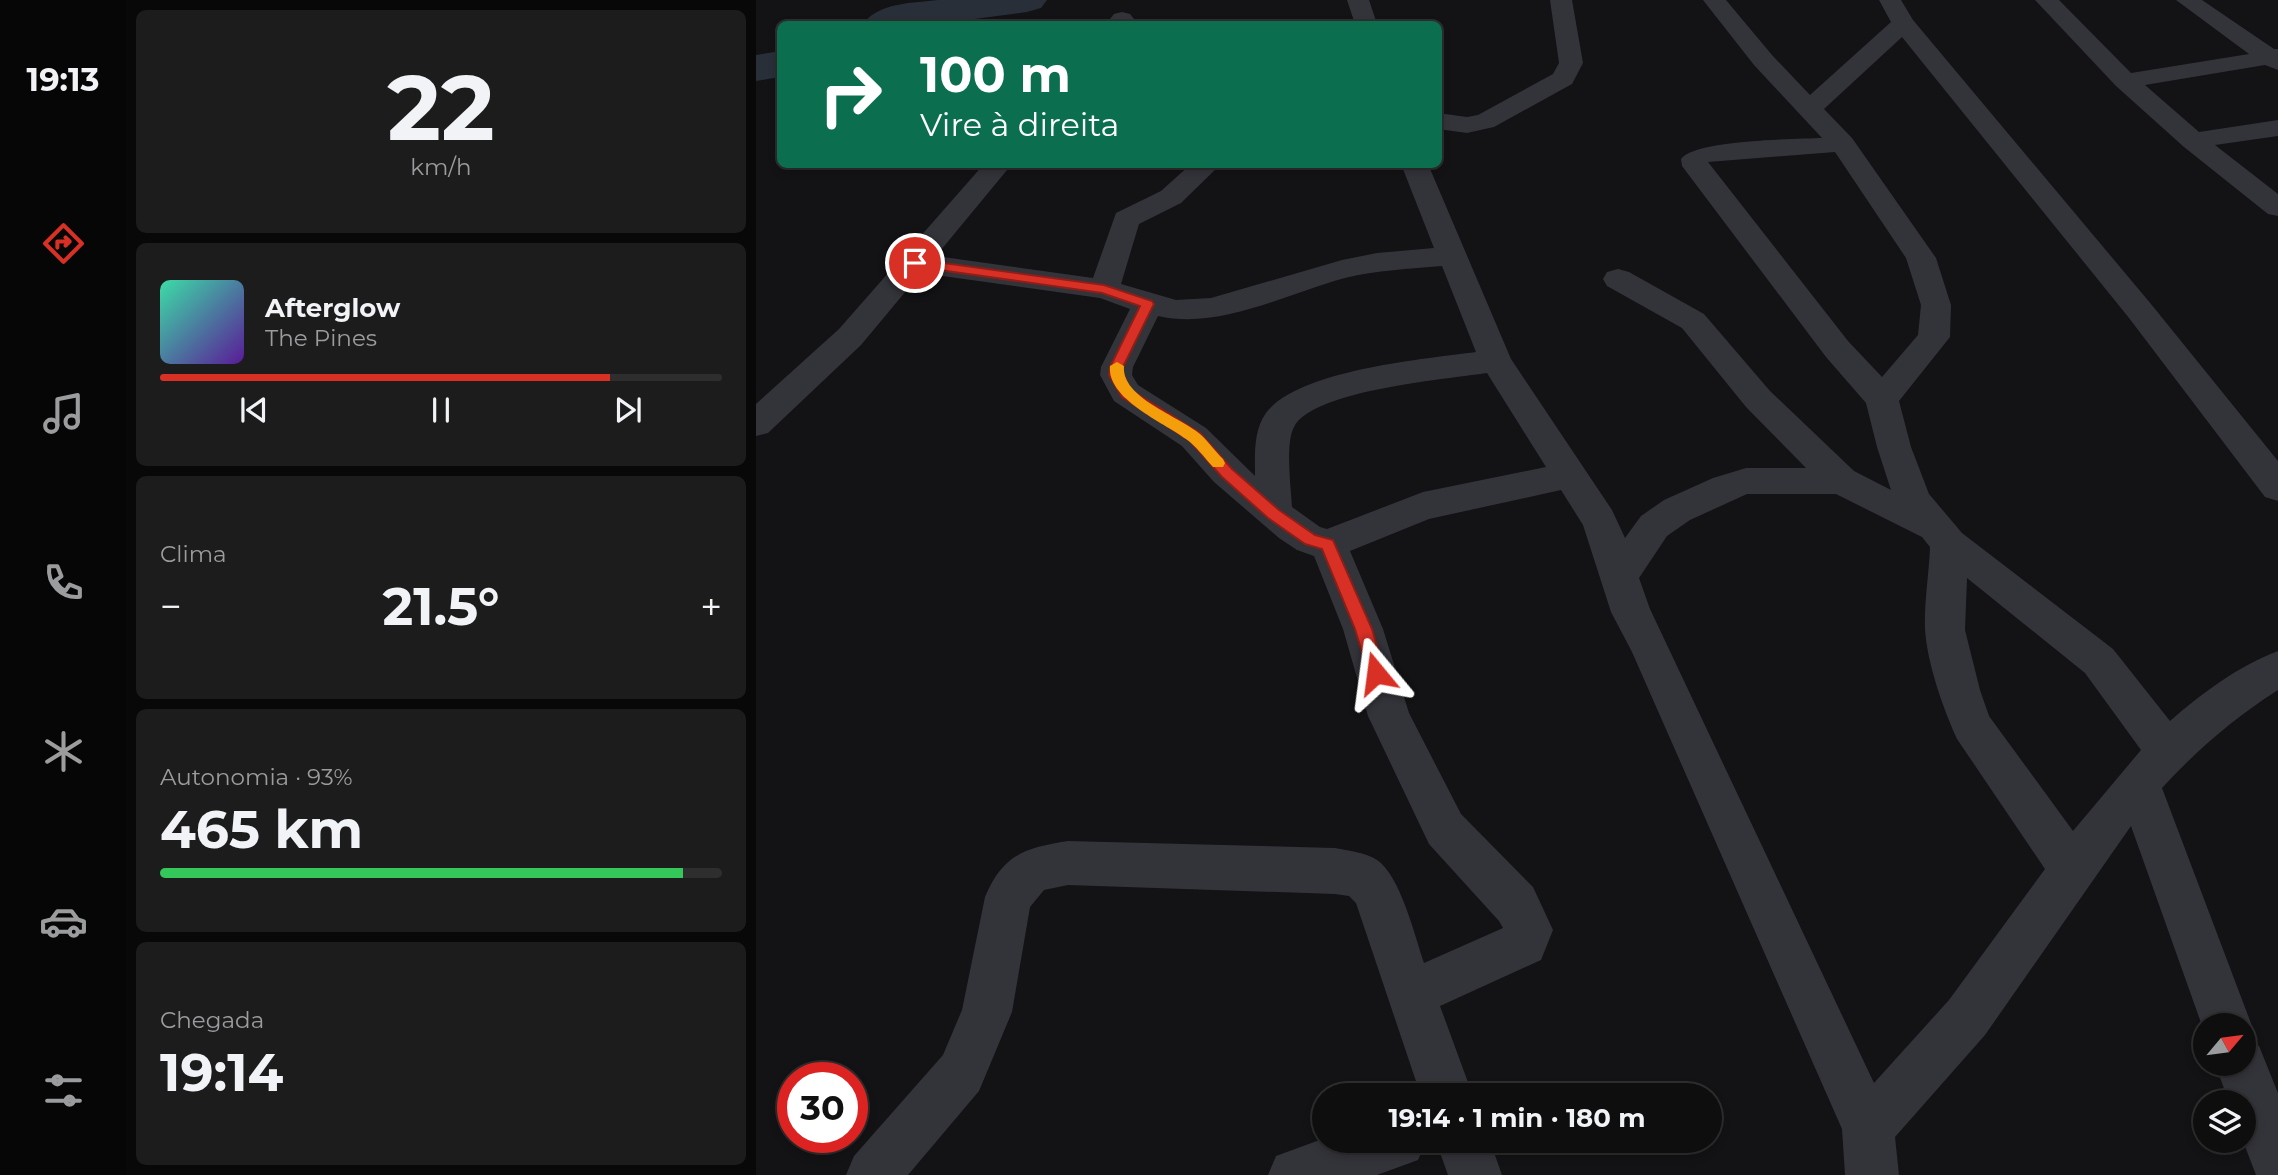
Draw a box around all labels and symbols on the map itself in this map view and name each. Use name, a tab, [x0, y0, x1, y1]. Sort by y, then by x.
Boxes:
pin	[885, 233, 945, 293]
position arrow	[1339, 636, 1413, 710]
north arrow	[2193, 1013, 2256, 1076]
speed limit sign: 30	[777, 1062, 868, 1153]

